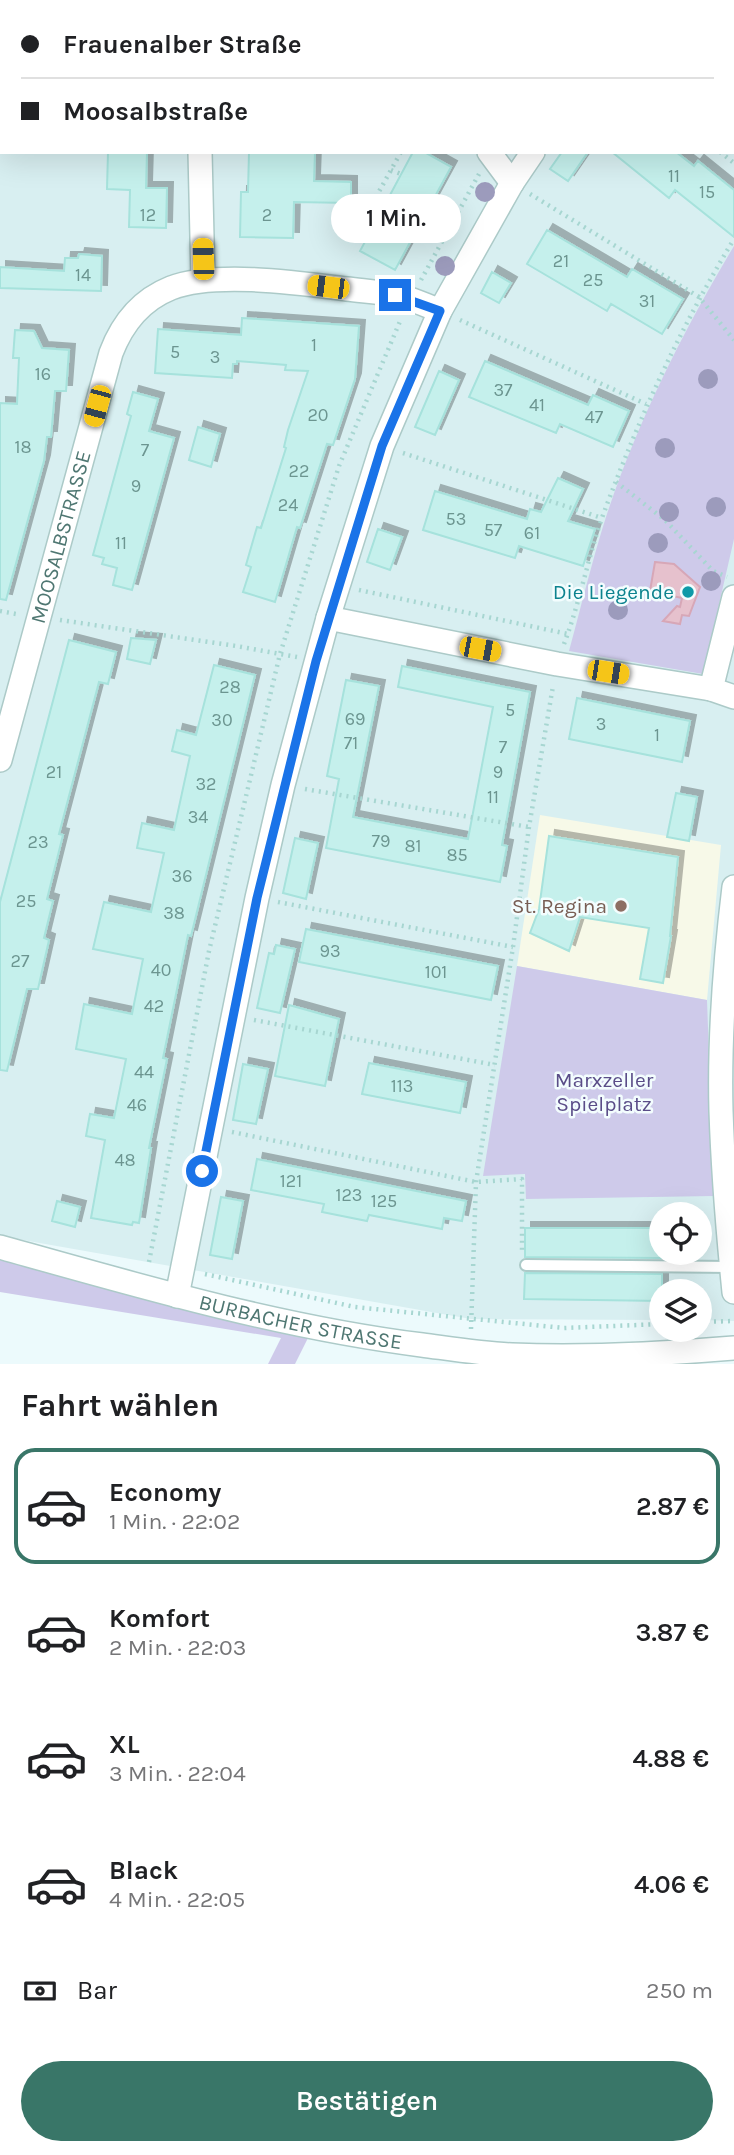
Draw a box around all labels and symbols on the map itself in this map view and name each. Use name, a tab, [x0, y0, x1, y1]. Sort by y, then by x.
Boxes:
house number: 11	[668, 165, 680, 187]
house number: 15	[699, 181, 715, 203]
callout: 1 Min.	[330, 194, 460, 243]
house number: 12	[140, 204, 156, 226]
house number: 2	[262, 204, 272, 226]
car	[192, 238, 215, 280]
house number: 21	[553, 250, 569, 272]
house number: 14	[75, 264, 91, 286]
house number: 25	[583, 269, 603, 291]
car	[306, 274, 351, 300]
route end	[379, 279, 411, 311]
house number: 31	[639, 290, 655, 312]
house number: 1	[311, 334, 317, 356]
house number: 5	[170, 341, 180, 363]
house number: 3	[210, 346, 220, 368]
house number: 16	[35, 363, 51, 385]
house number: 37	[493, 379, 513, 401]
car	[82, 383, 113, 429]
house number: 41	[529, 394, 545, 416]
house number: 20	[307, 404, 329, 426]
house number: 47	[585, 406, 604, 428]
house number: 18	[14, 436, 32, 458]
house number: 7	[141, 439, 150, 461]
street label: MOOSALBSTRASSE	[26, 448, 96, 626]
house number: 22	[289, 460, 309, 482]
house number: 9	[131, 475, 141, 497]
house number: 24	[278, 494, 298, 516]
house number: 53	[446, 508, 466, 530]
house number: 57	[484, 519, 503, 541]
house number: 61	[524, 522, 540, 544]
house number: 11	[115, 532, 127, 554]
place label: Die Liegende	[553, 580, 674, 604]
marker: Die Liegende	[680, 584, 696, 600]
car	[458, 635, 503, 663]
car	[586, 658, 631, 686]
house number: 28	[219, 676, 241, 698]
house number: 5	[505, 699, 515, 721]
house number: 69	[345, 708, 365, 730]
house number: 30	[211, 709, 233, 731]
house number: 3	[596, 713, 606, 735]
house number: 1	[654, 724, 660, 746]
house number: 71	[344, 732, 358, 754]
house number: 7	[499, 736, 508, 758]
house number: 21	[46, 761, 62, 783]
house number: 9	[493, 761, 503, 783]
house number: 32	[195, 773, 217, 795]
house number: 11	[487, 786, 499, 808]
house number: 34	[188, 806, 208, 828]
house number: 79	[372, 830, 390, 852]
house number: 23	[27, 831, 49, 853]
house number: 81	[404, 835, 422, 857]
house number: 85	[446, 844, 468, 866]
house number: 36	[172, 865, 192, 887]
house number: 25	[16, 890, 36, 912]
place label: St. Regina	[512, 894, 607, 918]
marker: St. Regina	[613, 898, 629, 914]
house number: 38	[163, 902, 185, 924]
house number: 93	[319, 940, 341, 962]
house number: 27	[11, 950, 30, 972]
house number: 40	[151, 959, 171, 981]
house number: 101	[425, 961, 447, 983]
house number: 42	[144, 995, 164, 1017]
house number: 44	[134, 1061, 154, 1083]
park label: Marxzeller Spielplatz	[555, 1068, 654, 1116]
house number: 113	[391, 1075, 413, 1097]
house number: 46	[127, 1094, 147, 1116]
house number: 48	[114, 1149, 136, 1171]
route start	[186, 1155, 218, 1187]
house number: 121	[280, 1170, 302, 1192]
house number: 123	[335, 1184, 363, 1206]
house number: 125	[371, 1190, 397, 1212]
street label: BURBACHER STRASSE	[196, 1290, 404, 1354]

